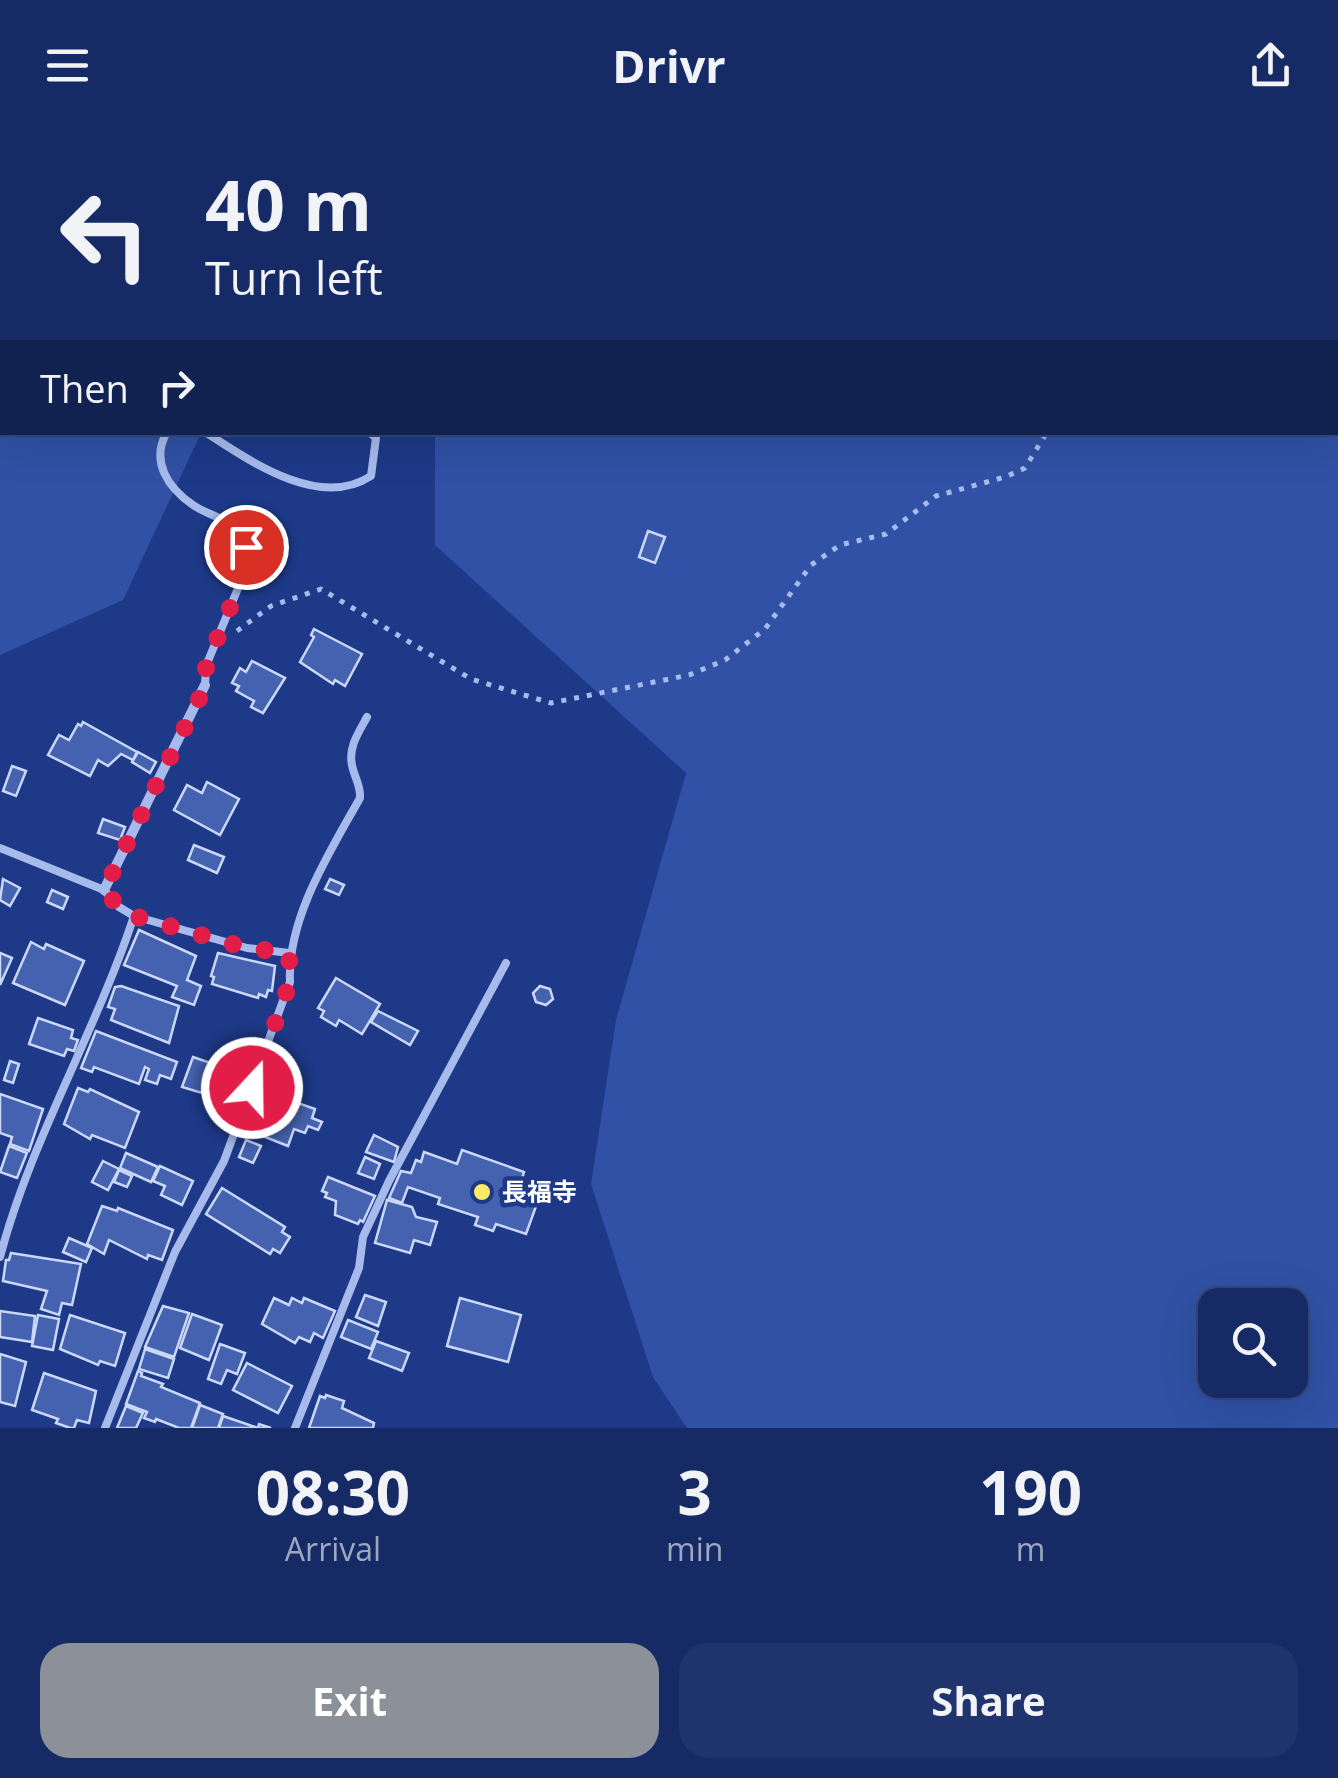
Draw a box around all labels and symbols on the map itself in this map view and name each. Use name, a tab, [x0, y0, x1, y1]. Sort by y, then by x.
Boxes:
pin	[204, 505, 289, 590]
position arrow	[200, 1036, 304, 1140]
place label: 長福寺	[502, 1174, 577, 1208]
marker: 長福寺	[471, 1181, 493, 1203]

